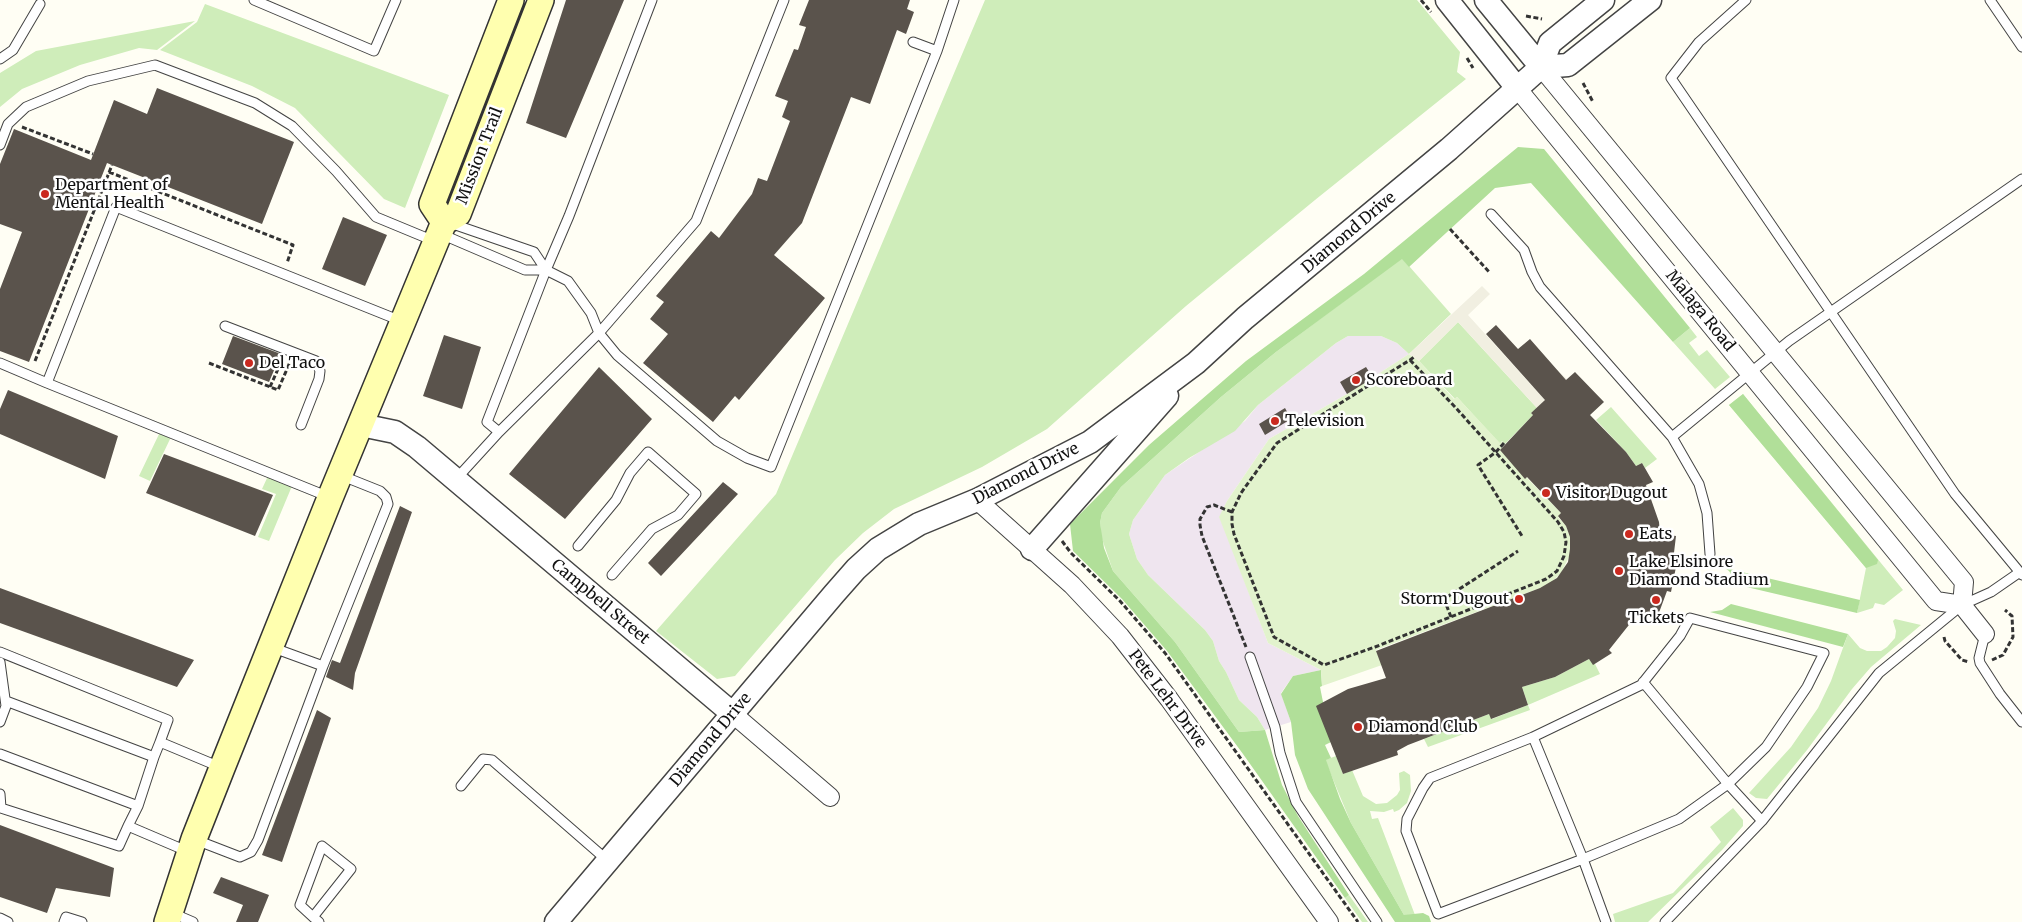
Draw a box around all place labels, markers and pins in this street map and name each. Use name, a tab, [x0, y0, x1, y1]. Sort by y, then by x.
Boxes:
place label: Department of Mental Health	[55, 175, 168, 213]
marker: Department of Mental Health	[39, 188, 51, 200]
place label: Del Taco	[259, 353, 325, 373]
marker: Del Taco	[243, 357, 255, 369]
place label: Scoreboard	[1366, 370, 1452, 390]
marker: Scoreboard	[1350, 374, 1362, 386]
place label: Television	[1285, 411, 1364, 431]
marker: Television	[1269, 415, 1281, 427]
place label: Visitor Dugout	[1556, 483, 1668, 503]
marker: Visitor Dugout	[1540, 487, 1552, 499]
place label: Eats	[1639, 524, 1672, 544]
marker: Eats	[1623, 528, 1635, 540]
place label: Lake Elsinore Diamond Stadium	[1629, 552, 1769, 590]
marker: Lake Elsinore Diamond Stadium	[1613, 565, 1625, 577]
place label: Storm Dugout	[1401, 589, 1509, 609]
marker: Storm Dugout	[1513, 593, 1525, 605]
marker: Tickets	[1650, 594, 1662, 606]
place label: Tickets	[1628, 608, 1684, 628]
place label: Diamond Club	[1368, 717, 1478, 737]
marker: Diamond Club	[1352, 721, 1364, 733]

